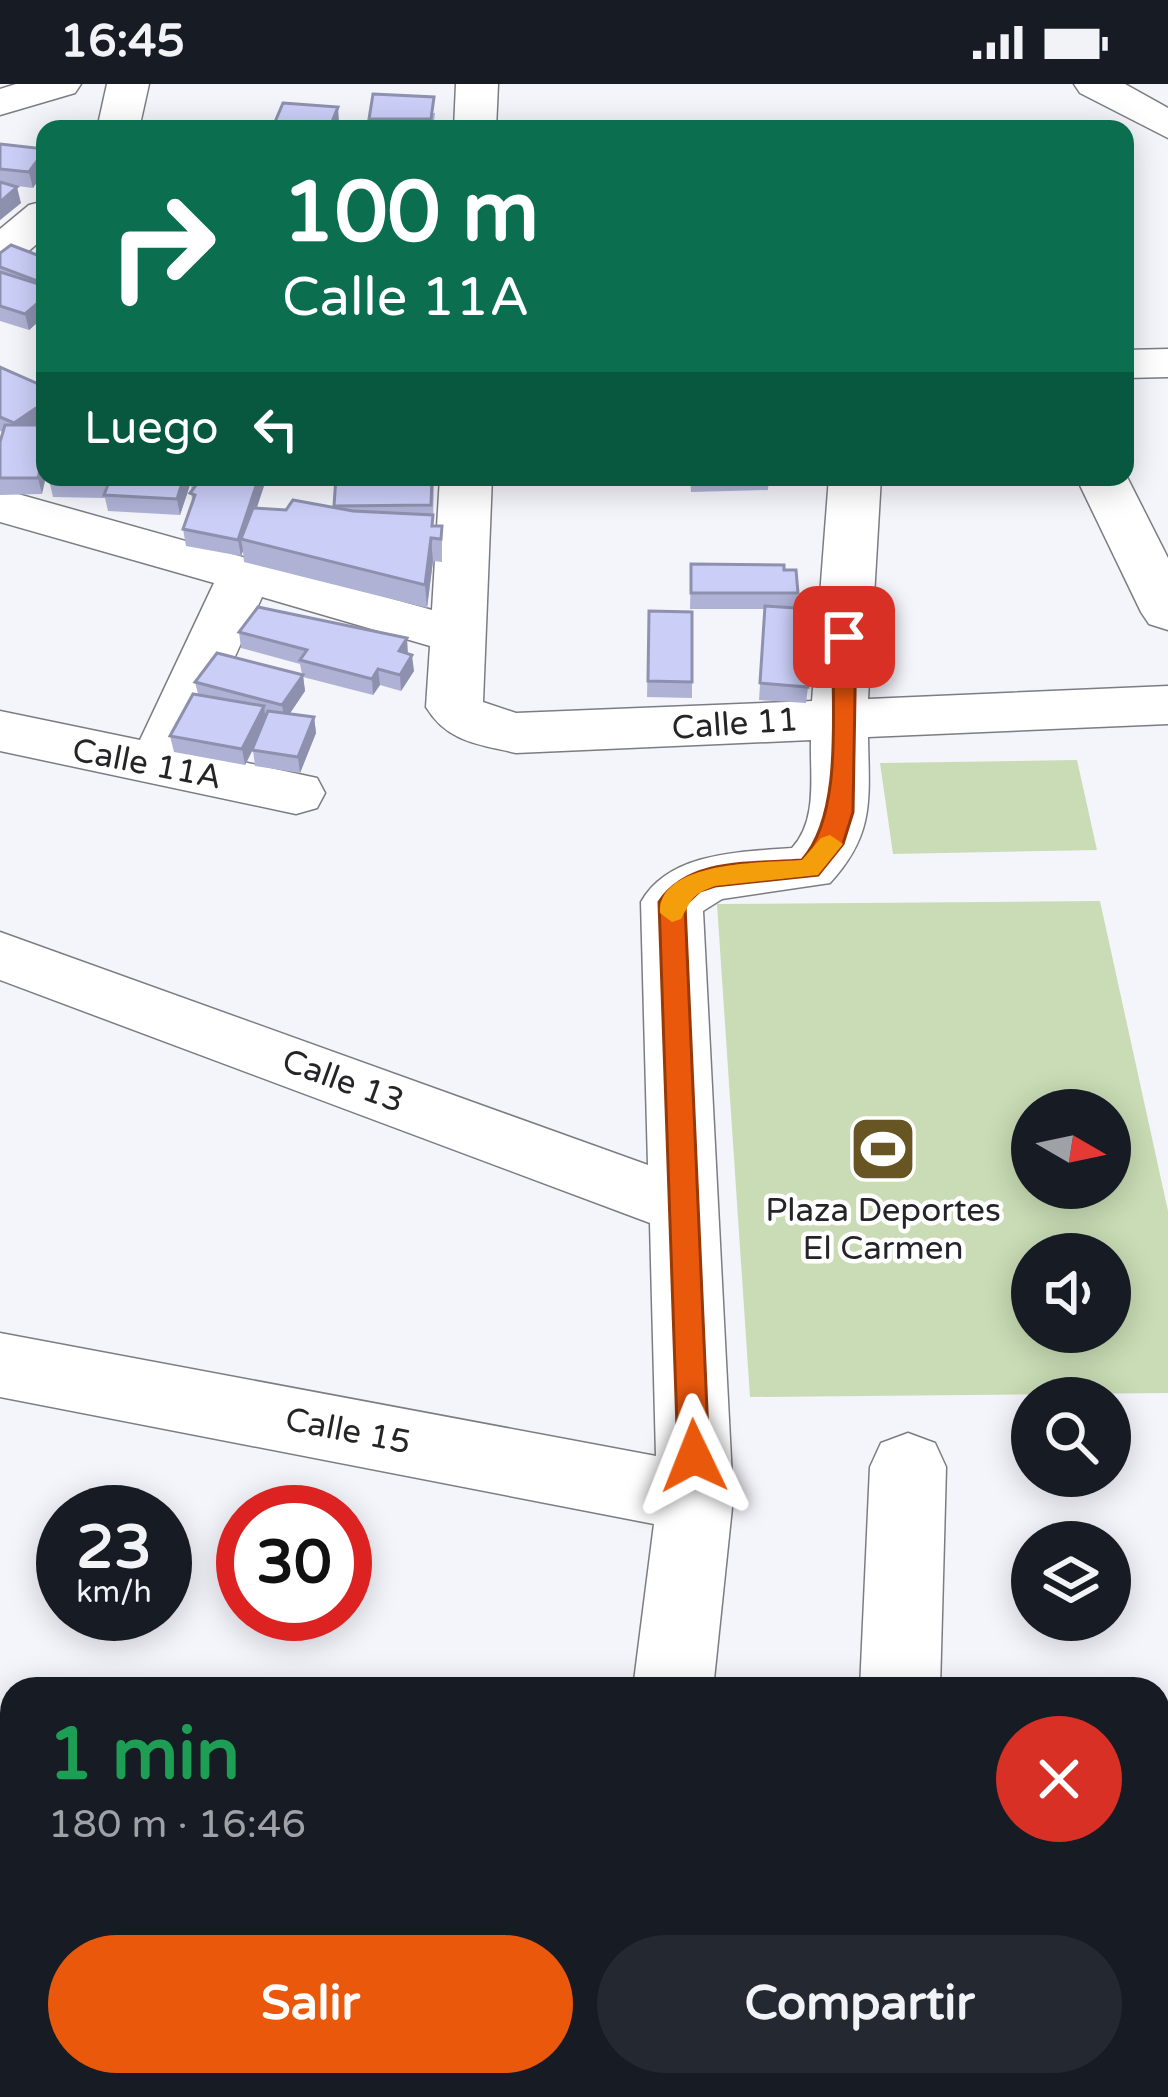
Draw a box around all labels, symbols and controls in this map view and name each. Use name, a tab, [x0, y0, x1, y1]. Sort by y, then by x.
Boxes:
text: 16:45	[60, 15, 185, 69]
text: 100 m	[282, 163, 539, 264]
icon: right	[84, 168, 240, 324]
text: Calle 11A	[282, 265, 529, 330]
icon: left	[243, 396, 309, 462]
text: Luego	[84, 402, 219, 456]
pin	[793, 586, 895, 688]
icon: arrive	[811, 604, 877, 670]
street label: Calle 11	[670, 700, 800, 748]
street label: Calle 11A	[69, 730, 225, 798]
street label: Calle 13	[277, 1041, 409, 1121]
north arrow	[1011, 1089, 1131, 1209]
map controls	[1011, 1089, 1131, 1641]
sports icon: Plaza Deportes El Carmen	[848, 1114, 918, 1184]
place label: Plaza Deportes El Carmen	[765, 1191, 1001, 1268]
button: sound	[1011, 1233, 1131, 1353]
button: search	[1011, 1377, 1131, 1497]
position arrow	[631, 1393, 757, 1519]
street label: Calle 15	[282, 1400, 414, 1462]
speed limit sign: 30	[216, 1485, 372, 1641]
text: 23	[76, 1512, 152, 1584]
button: layers	[1011, 1521, 1131, 1641]
text: km/h	[76, 1574, 152, 1611]
text: 1 min	[48, 1712, 240, 1799]
button: close	[996, 1716, 1122, 1842]
text: 180 m · 16:46	[48, 1801, 306, 1848]
button: Salir	[48, 1935, 573, 2073]
button: Compartir	[597, 1935, 1122, 2073]

